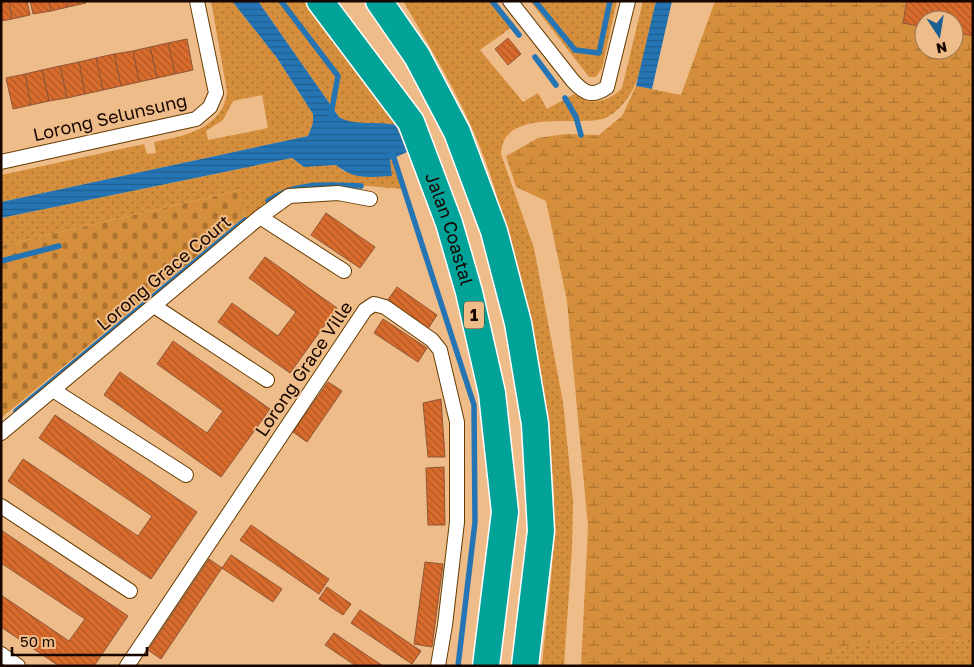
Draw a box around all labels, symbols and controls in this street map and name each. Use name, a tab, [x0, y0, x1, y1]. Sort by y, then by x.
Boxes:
north arrow	[914, 10, 964, 60]
text: N	[935, 39, 949, 58]
street label: Lorong Selunsung	[31, 89, 189, 145]
street label: Jalan Coastal	[421, 169, 479, 288]
street label: Lorong Grace Court	[92, 210, 235, 335]
street label: Lorong Grace Ville	[250, 297, 357, 440]
road number: 1	[464, 302, 484, 328]
scale bar	[12, 624, 148, 656]
text: 50 m	[20, 632, 55, 650]

